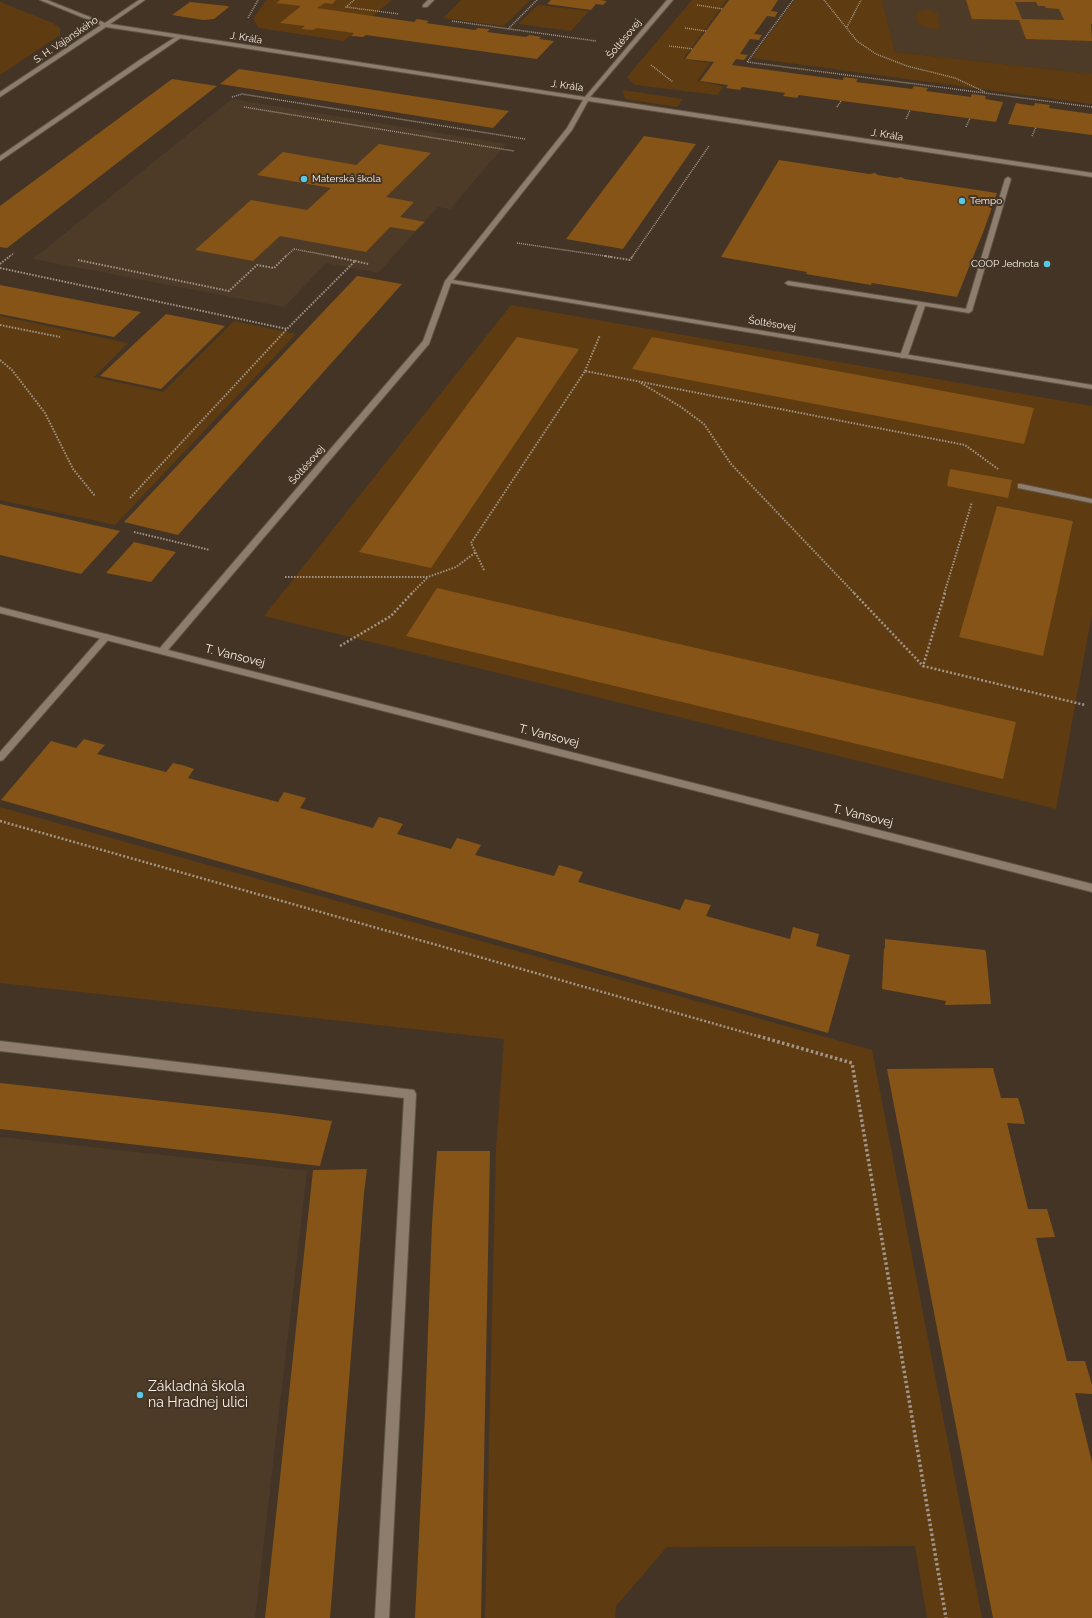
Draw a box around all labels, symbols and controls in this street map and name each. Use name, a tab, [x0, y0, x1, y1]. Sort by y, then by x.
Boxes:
street label: S. H. Vajanského	[32, 14, 100, 66]
street label: Šoltésovej	[604, 17, 644, 61]
street label: J. Kráľa	[229, 30, 263, 46]
street label: J. Kráľa	[550, 78, 584, 94]
street label: J. Kráľa	[870, 127, 904, 143]
place label: Materská škola	[312, 173, 381, 185]
marker: Materská škola	[299, 174, 309, 184]
place label: Tempo	[970, 195, 1002, 207]
marker: Tempo	[957, 196, 967, 206]
place label: COOP Jednota	[971, 258, 1039, 270]
marker: COOP Jednota	[1042, 259, 1052, 269]
street label: Šoltésovej	[747, 314, 797, 334]
street label: Šoltésovej	[287, 443, 327, 487]
street label: T. Vansovej	[203, 642, 267, 670]
street label: T. Vansovej	[517, 722, 581, 750]
street label: T. Vansovej	[831, 802, 895, 830]
place label: Základná škola na Hradnej ulici	[148, 1379, 248, 1412]
marker: Základná škola na Hradnej ulici	[135, 1390, 145, 1400]

